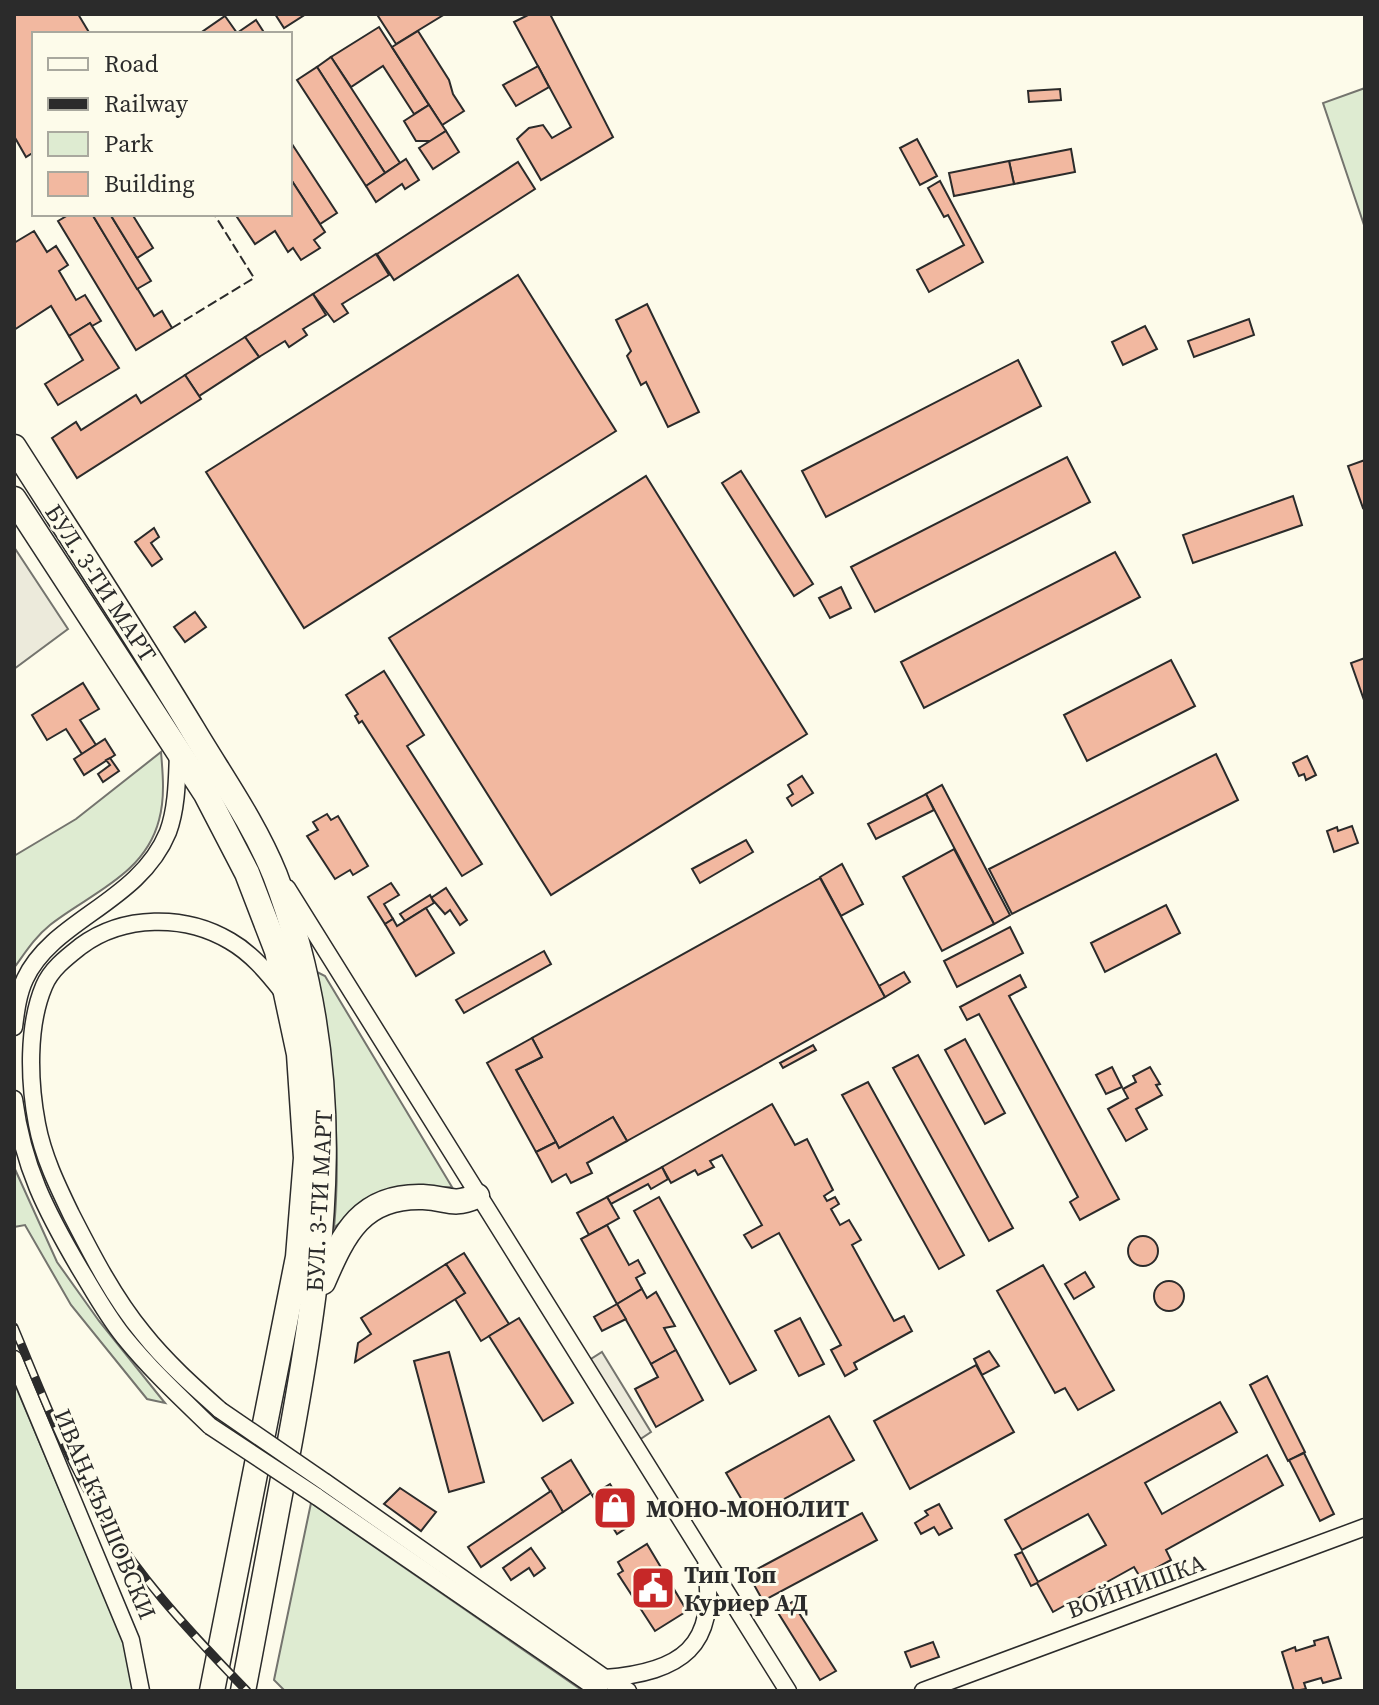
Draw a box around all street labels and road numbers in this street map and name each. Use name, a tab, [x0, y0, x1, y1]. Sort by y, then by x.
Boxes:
street label: БУЛ. 3-ТИ МАРТ	[38, 498, 165, 669]
street label: БУЛ. 3-ТИ МАРТ	[298, 1109, 340, 1293]
street label: ИВАН КЪРШОВСКИ	[46, 1404, 164, 1624]
street label: ВОЙНИШКА	[1062, 1546, 1210, 1626]

